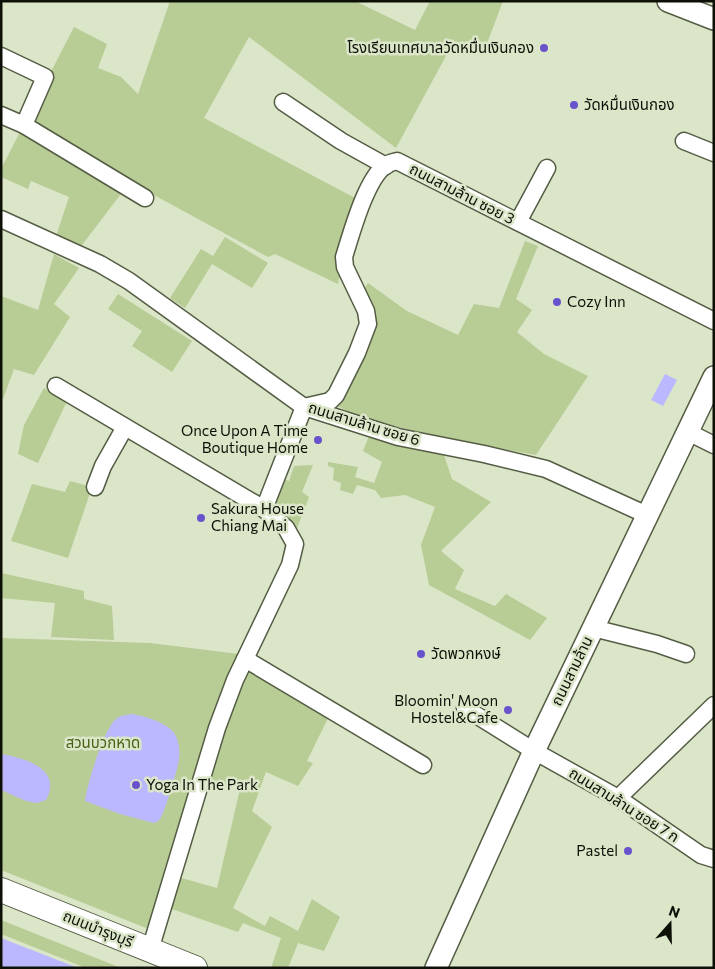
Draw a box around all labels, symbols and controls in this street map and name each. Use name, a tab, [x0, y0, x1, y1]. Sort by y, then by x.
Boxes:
place label: โรงเรียนเทศบาลวัดหมื่นเงินกอง	[347, 37, 534, 56]
marker: โรงเรียนเทศบาลวัดหมื่นเงินกอง	[538, 42, 550, 54]
place label: วัดหมื่นเงินกอง	[584, 94, 675, 113]
marker: วัดหมื่นเงินกอง	[568, 99, 580, 111]
street label: ถนนสามล้าน ซอย 3	[407, 159, 518, 227]
place label: Cozy Inn	[567, 292, 626, 310]
marker: Cozy Inn	[551, 296, 563, 308]
street label: ถนนสามล้าน ซอย 6	[306, 397, 422, 449]
place label: Once Upon A Time Boutique Home	[181, 421, 308, 456]
marker: Once Upon A Time Boutique Home	[312, 434, 324, 446]
place label: Sakura House Chiang Mai	[211, 499, 304, 534]
marker: Sakura House Chiang Mai	[195, 512, 207, 524]
street label: ถนนสามล้าน	[547, 633, 596, 708]
place label: วัดพวกหงษ์	[431, 644, 501, 662]
marker: วัดพวกหงษ์	[415, 648, 427, 660]
place label: Bloomin' Moon Hostel&Cafe	[394, 691, 498, 726]
marker: Bloomin' Moon Hostel&Cafe	[502, 704, 514, 716]
park label: สวนบวกหาด	[66, 733, 140, 751]
street label: ถนนสามล้าน ซอย 7 ก	[566, 763, 683, 845]
place label: Yoga In The Park	[146, 775, 258, 793]
marker: Yoga In The Park	[130, 779, 142, 791]
place label: Pastel	[576, 841, 618, 859]
marker: Pastel	[622, 845, 634, 857]
north arrow	[645, 899, 695, 949]
text: N	[667, 902, 682, 921]
street label: ถนนบำรุงบุรี	[60, 906, 136, 951]

